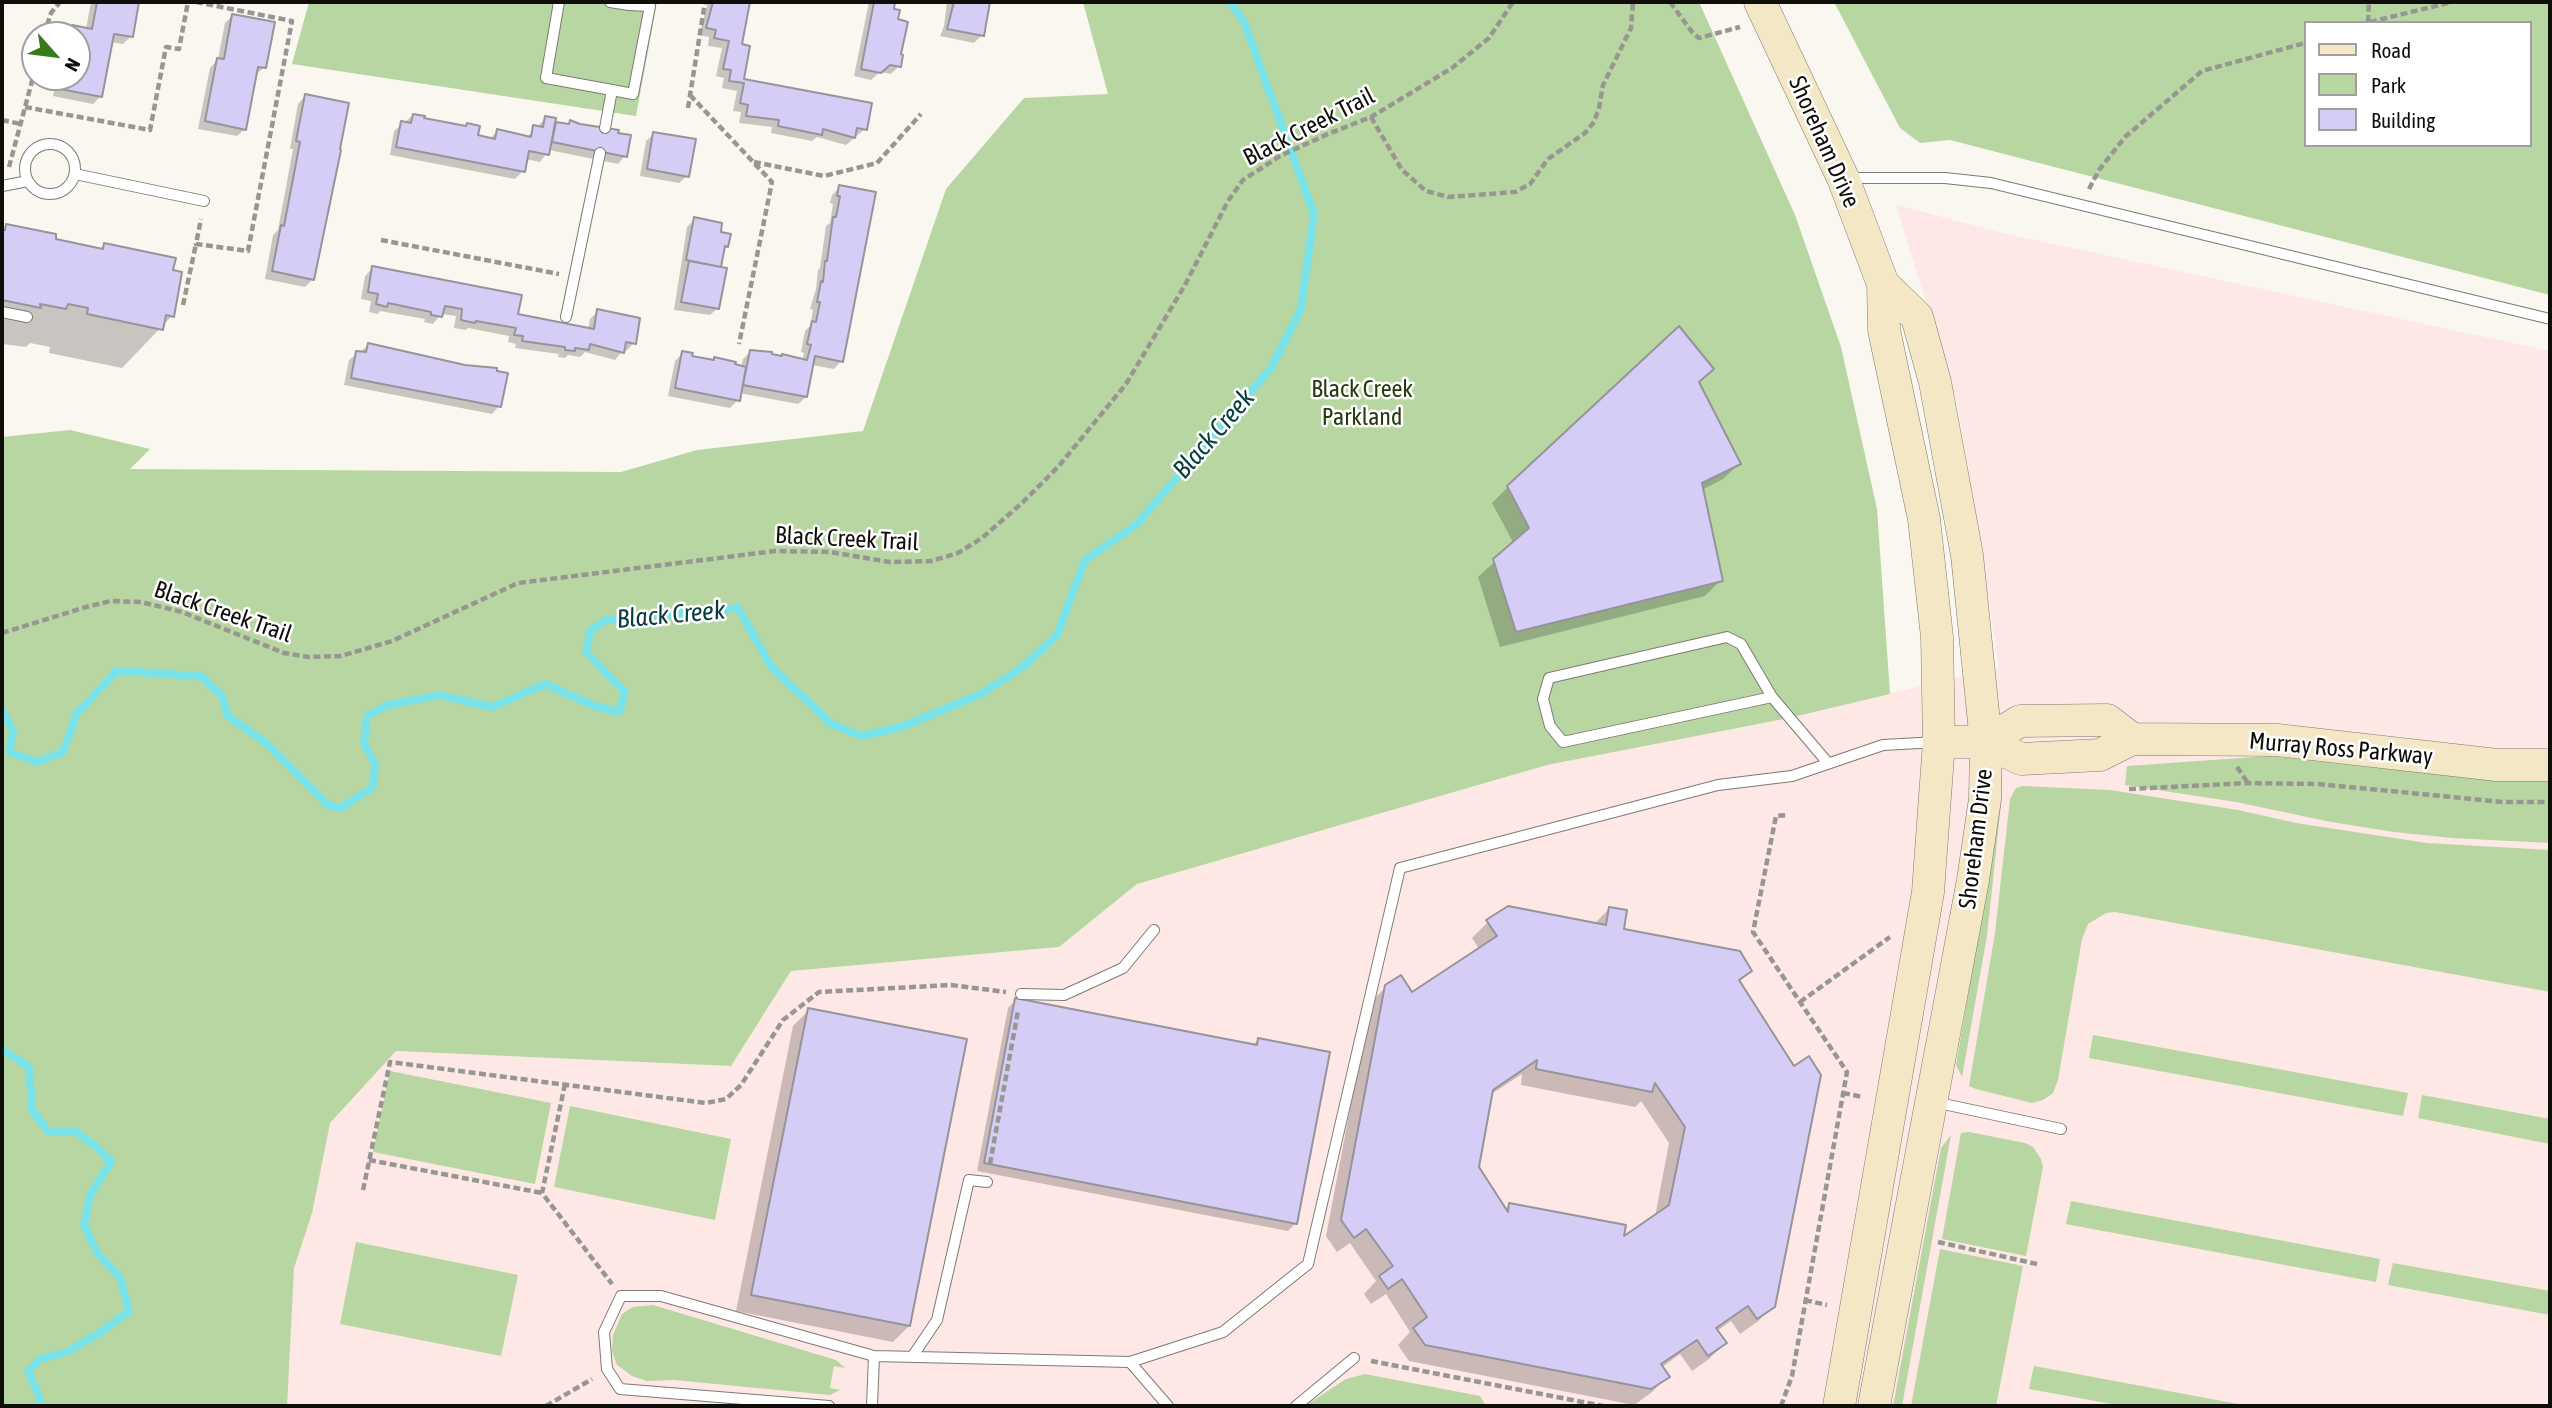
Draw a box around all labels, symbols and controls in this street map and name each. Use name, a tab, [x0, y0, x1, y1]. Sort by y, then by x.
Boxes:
north arrow	[21, 21, 91, 91]
legend	[2304, 21, 2531, 147]
text: Road	[2371, 38, 2411, 62]
text: N	[60, 55, 85, 75]
street label: Shoreham Drive	[1782, 72, 1866, 212]
text: Park	[2371, 73, 2406, 97]
street label: Black Creek Trail	[1238, 82, 1380, 172]
text: Building	[2371, 108, 2435, 132]
park label: Black Creek Parkland	[1311, 375, 1413, 431]
water label: Black Creek	[1167, 383, 1261, 485]
street label: Black Creek Trail	[774, 521, 920, 557]
street label: Black Creek Trail	[150, 575, 296, 649]
water label: Black Creek	[616, 595, 726, 635]
street label: Murray Ross Parkway	[2248, 727, 2434, 771]
street label: Shoreham Drive	[1953, 767, 1999, 911]

